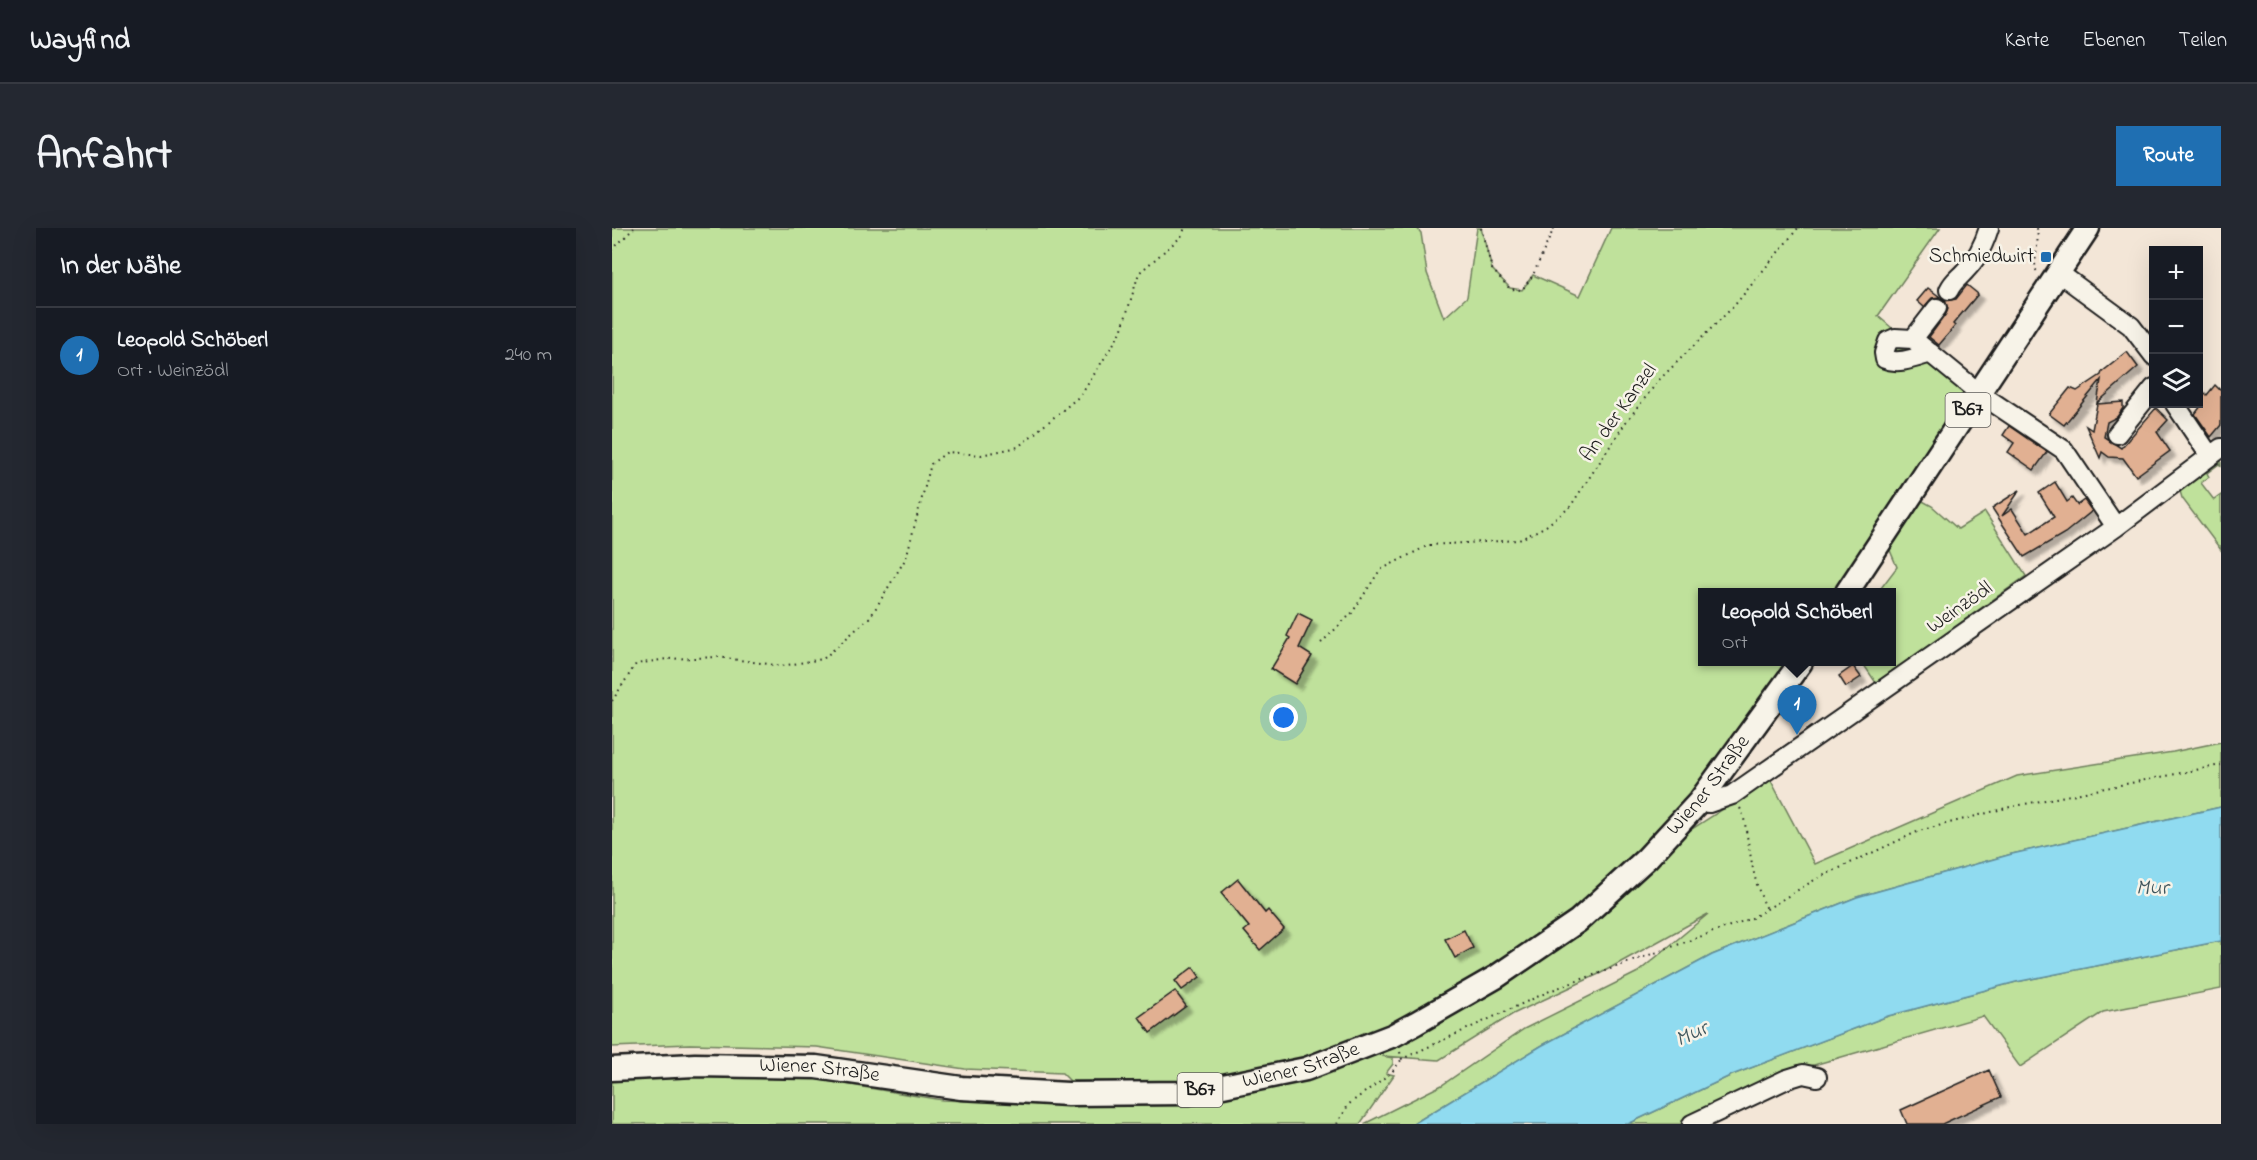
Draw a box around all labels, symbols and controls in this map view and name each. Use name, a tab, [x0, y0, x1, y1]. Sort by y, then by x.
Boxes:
text: Wayfind	[30, 21, 130, 62]
text: Karte	[2005, 26, 2049, 56]
text: Ebenen	[2082, 26, 2145, 56]
text: Teilen	[2178, 26, 2227, 56]
text: Anfahrt	[36, 126, 172, 187]
button: Route	[2116, 126, 2221, 186]
place label: Schmiedwirt	[1929, 242, 2034, 272]
map controls	[2149, 246, 2203, 408]
button: +	[2149, 246, 2203, 300]
text: In der Nähe	[60, 248, 181, 286]
marker: Schmiedwirt	[2039, 250, 2053, 264]
button: −	[2149, 300, 2203, 354]
text: Leopold Schöberl	[117, 325, 268, 357]
text: 1	[76, 341, 83, 370]
text: 240 m	[505, 341, 552, 370]
button: layers	[2149, 354, 2203, 408]
text: Ort · Weinzödl	[117, 357, 229, 386]
street label: An der Kanzel	[1573, 358, 1665, 468]
road number: B67	[1946, 393, 1990, 427]
street label: Weinzödl	[1921, 574, 1999, 642]
popup	[1698, 588, 1896, 666]
text: Leopold Schöberl	[1722, 597, 1872, 629]
text: Ort	[1722, 629, 1748, 658]
pin: 1	[1778, 686, 1816, 735]
your location	[1269, 703, 1298, 732]
street label: Wiener Straße	[1660, 729, 1758, 843]
water label: Mur	[2136, 873, 2172, 905]
water label: Mur	[1670, 1012, 1716, 1056]
street label: Wiener Straße	[1240, 1035, 1364, 1097]
street label: Wiener Straße	[759, 1051, 882, 1091]
road number: B67	[1178, 1073, 1222, 1107]

